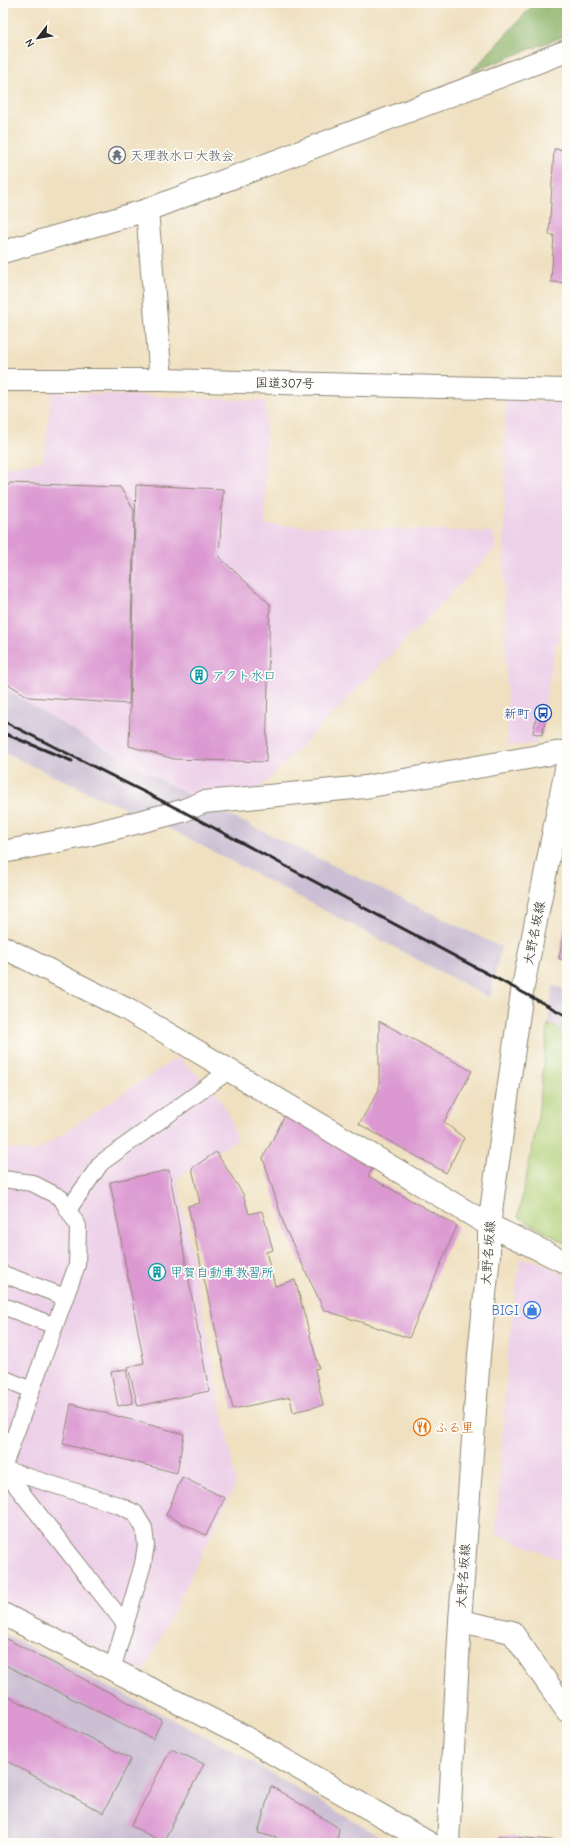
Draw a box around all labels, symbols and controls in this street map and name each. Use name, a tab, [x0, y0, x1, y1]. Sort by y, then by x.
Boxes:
north arrow	[18, 18, 58, 58]
text: N	[22, 36, 37, 49]
temple icon: 天理教水口大教会	[107, 145, 127, 165]
place label: 天理教水口大教会	[130, 148, 234, 163]
street label: 国道307号	[255, 375, 315, 391]
building icon: アクト水口	[189, 665, 209, 685]
place label: アクト水口	[212, 668, 276, 683]
bus stop icon: 新町	[533, 703, 553, 723]
place label: 新町	[504, 706, 530, 721]
street label: 大野名坂線	[520, 899, 548, 966]
street label: 大野名坂線	[478, 1219, 498, 1286]
building icon: 甲賀自動車教習所	[147, 1262, 167, 1282]
place label: 甲賀自動車教習所	[170, 1265, 274, 1280]
shop icon: BIGI	[522, 1300, 542, 1320]
place label: BIGI	[492, 1303, 519, 1318]
restaurant icon: ふる里	[412, 1417, 432, 1437]
place label: ふる里	[435, 1420, 474, 1435]
street label: 大野名坂線	[453, 1542, 473, 1609]

